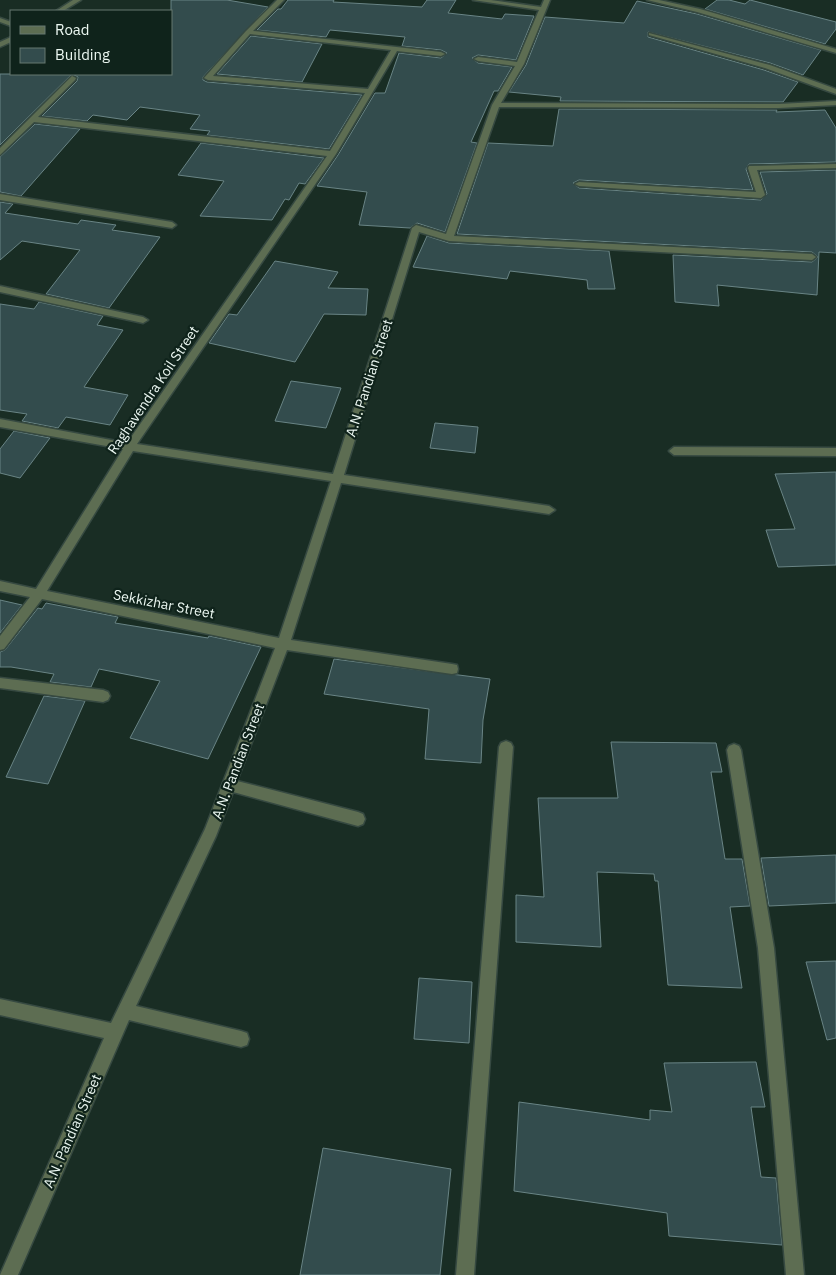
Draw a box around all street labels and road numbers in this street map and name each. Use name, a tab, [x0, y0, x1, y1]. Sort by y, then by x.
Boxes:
street label: A.N. Pandian Street	[342, 317, 397, 439]
street label: Raghavendra Koil Street	[103, 322, 203, 458]
street label: Sekkizhar Street	[112, 585, 216, 623]
street label: A.N. Pandian Street	[208, 701, 268, 821]
street label: A.N. Pandian Street	[39, 1071, 105, 1191]

